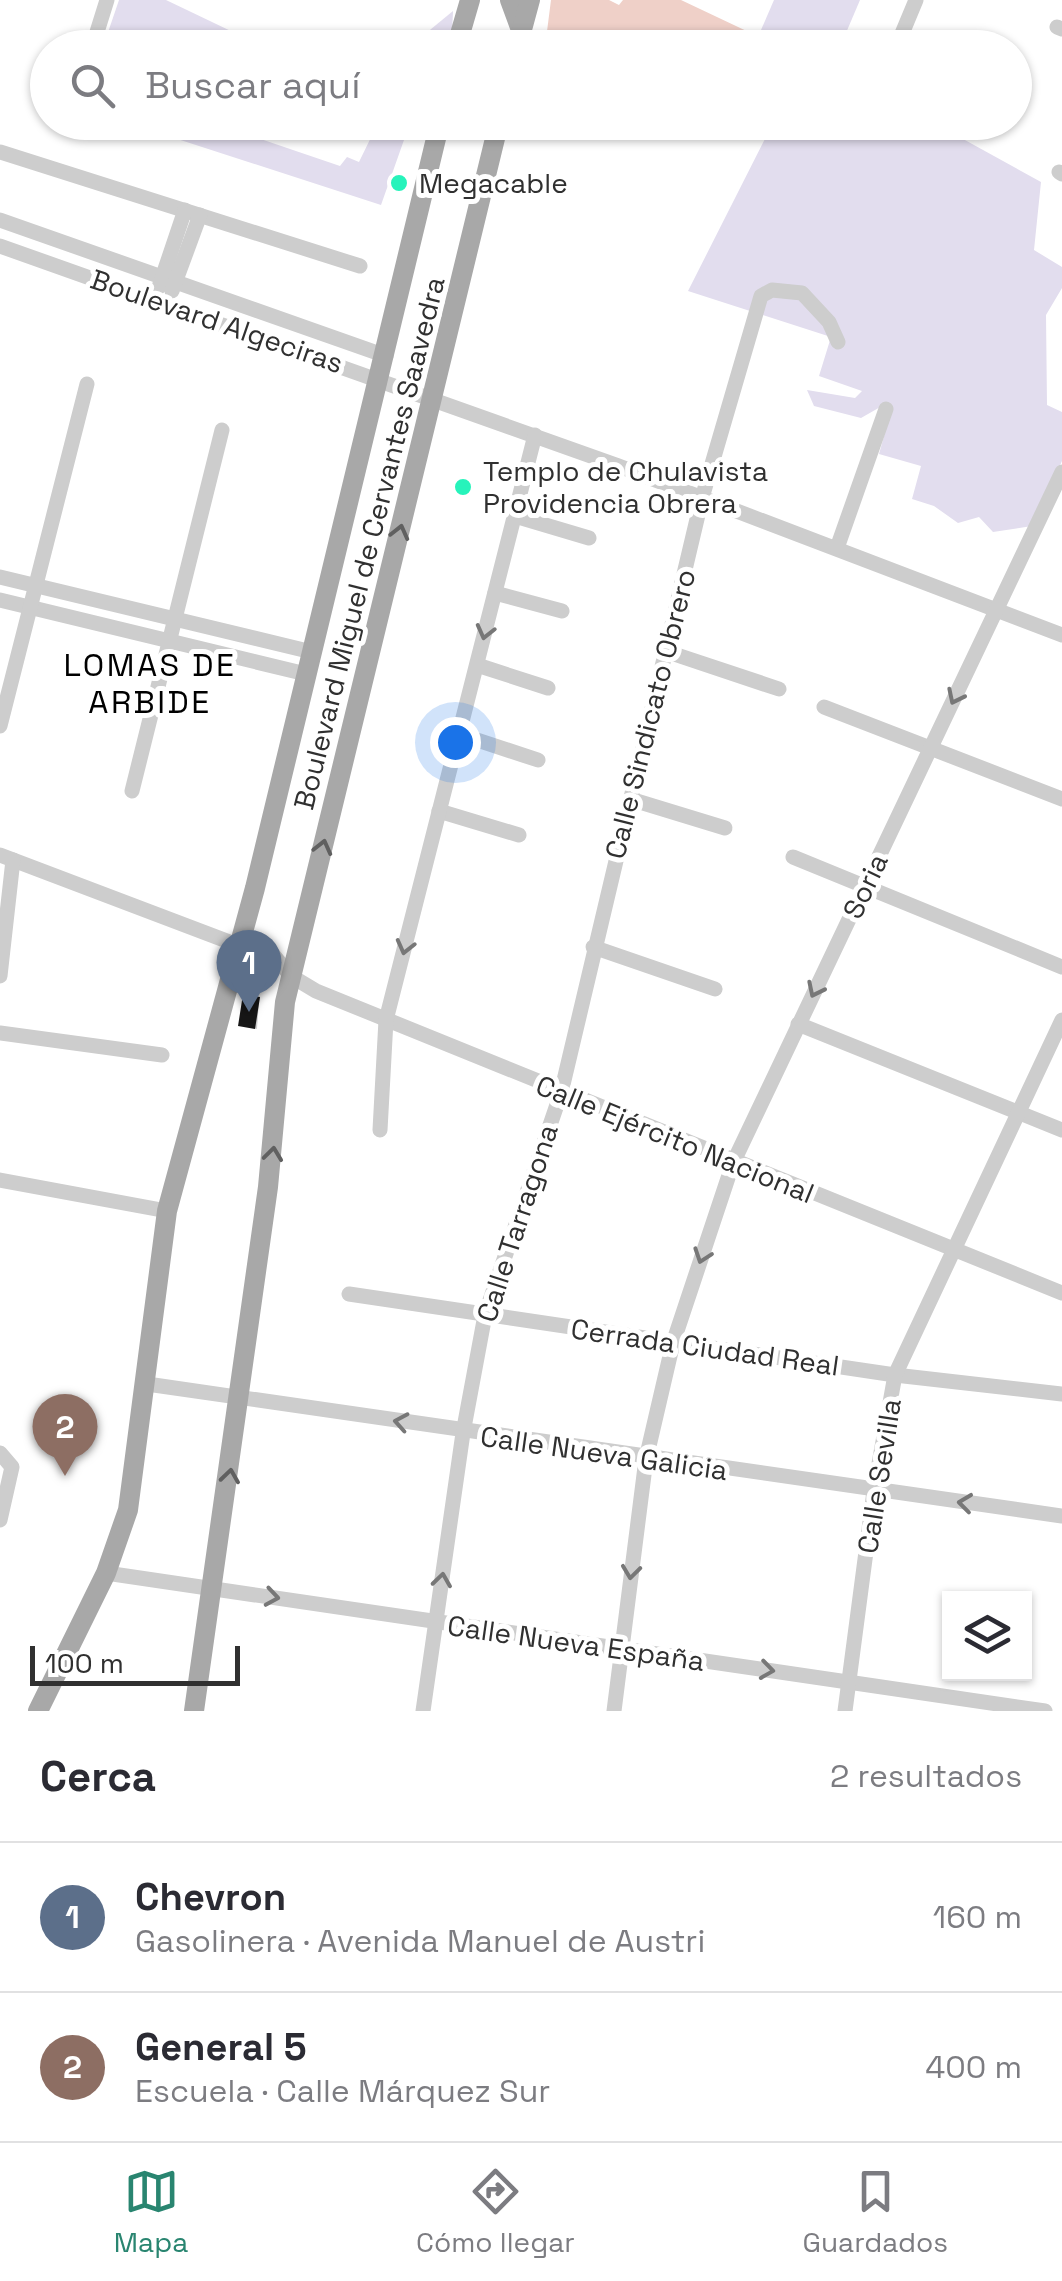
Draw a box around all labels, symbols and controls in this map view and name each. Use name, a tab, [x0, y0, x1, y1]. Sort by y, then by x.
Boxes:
search box	[30, 30, 1032, 140]
icon: search	[65, 58, 120, 113]
text: Buscar aquí	[145, 61, 360, 109]
place label: Megacable	[419, 165, 568, 201]
marker: Megacable	[388, 172, 410, 194]
street label: Boulevard Algeciras	[86, 261, 348, 381]
street label: Boulevard Miguel de Cervantes Saavedra	[285, 273, 453, 813]
place label: Templo de Chulavista Providencia Obrera	[483, 453, 768, 521]
marker: Templo de Chulavista Providencia Obrera	[452, 476, 474, 498]
one-way arrow	[388, 524, 409, 541]
street label: Calle Sindicato Obrero	[597, 565, 703, 863]
one-way arrow	[476, 623, 497, 640]
district label: LOMAS DE ARBIDE	[63, 645, 237, 722]
one-way arrow	[947, 686, 967, 704]
your location	[430, 717, 481, 768]
one-way arrow	[311, 839, 332, 856]
street label: Soria	[834, 848, 896, 924]
pin: 1	[216, 930, 282, 1012]
one-way arrow	[395, 938, 416, 955]
one-way arrow	[807, 980, 827, 998]
street label: Calle Ejército Nacional	[531, 1067, 819, 1211]
street label: Calle Tarragona	[468, 1120, 566, 1326]
one-way arrow	[261, 1146, 282, 1162]
one-way arrow	[694, 1246, 714, 1263]
street label: Cerrada Ciudad Real	[569, 1310, 841, 1384]
pin: 2	[32, 1394, 98, 1476]
street label: Calle Sevilla	[849, 1396, 909, 1556]
one-way arrow	[393, 1412, 409, 1433]
street label: Calle Nueva Galicia	[478, 1418, 730, 1488]
one-way arrow	[219, 1468, 240, 1485]
one-way arrow	[957, 1493, 973, 1514]
one-way arrow	[622, 1563, 643, 1580]
one-way arrow	[430, 1571, 451, 1588]
one-way arrow	[264, 1586, 280, 1607]
map controls	[942, 1591, 1032, 1681]
button: layers	[942, 1591, 1032, 1681]
street label: Calle Nueva España	[445, 1607, 707, 1679]
scale bar	[30, 1641, 240, 1686]
text: 100 m	[45, 1645, 124, 1681]
one-way arrow	[758, 1659, 775, 1680]
text: Cerca	[40, 1750, 156, 1803]
text: 2 resultados	[830, 1756, 1022, 1796]
text: Chevron	[135, 1873, 286, 1921]
text: 1	[65, 1897, 80, 1937]
text: 160 m	[933, 1897, 1022, 1937]
text: Gasolinera · Avenida Manuel de Austri	[135, 1921, 705, 1961]
text: General 5	[135, 2023, 307, 2071]
text: 2	[63, 2047, 82, 2087]
text: 400 m	[925, 2047, 1022, 2087]
text: Escuela · Calle Márquez Sur	[135, 2071, 550, 2111]
tab: Mapa	[114, 2164, 188, 2260]
tab: Cómo llegar	[416, 2164, 575, 2260]
tab: Guardados	[803, 2164, 948, 2260]

